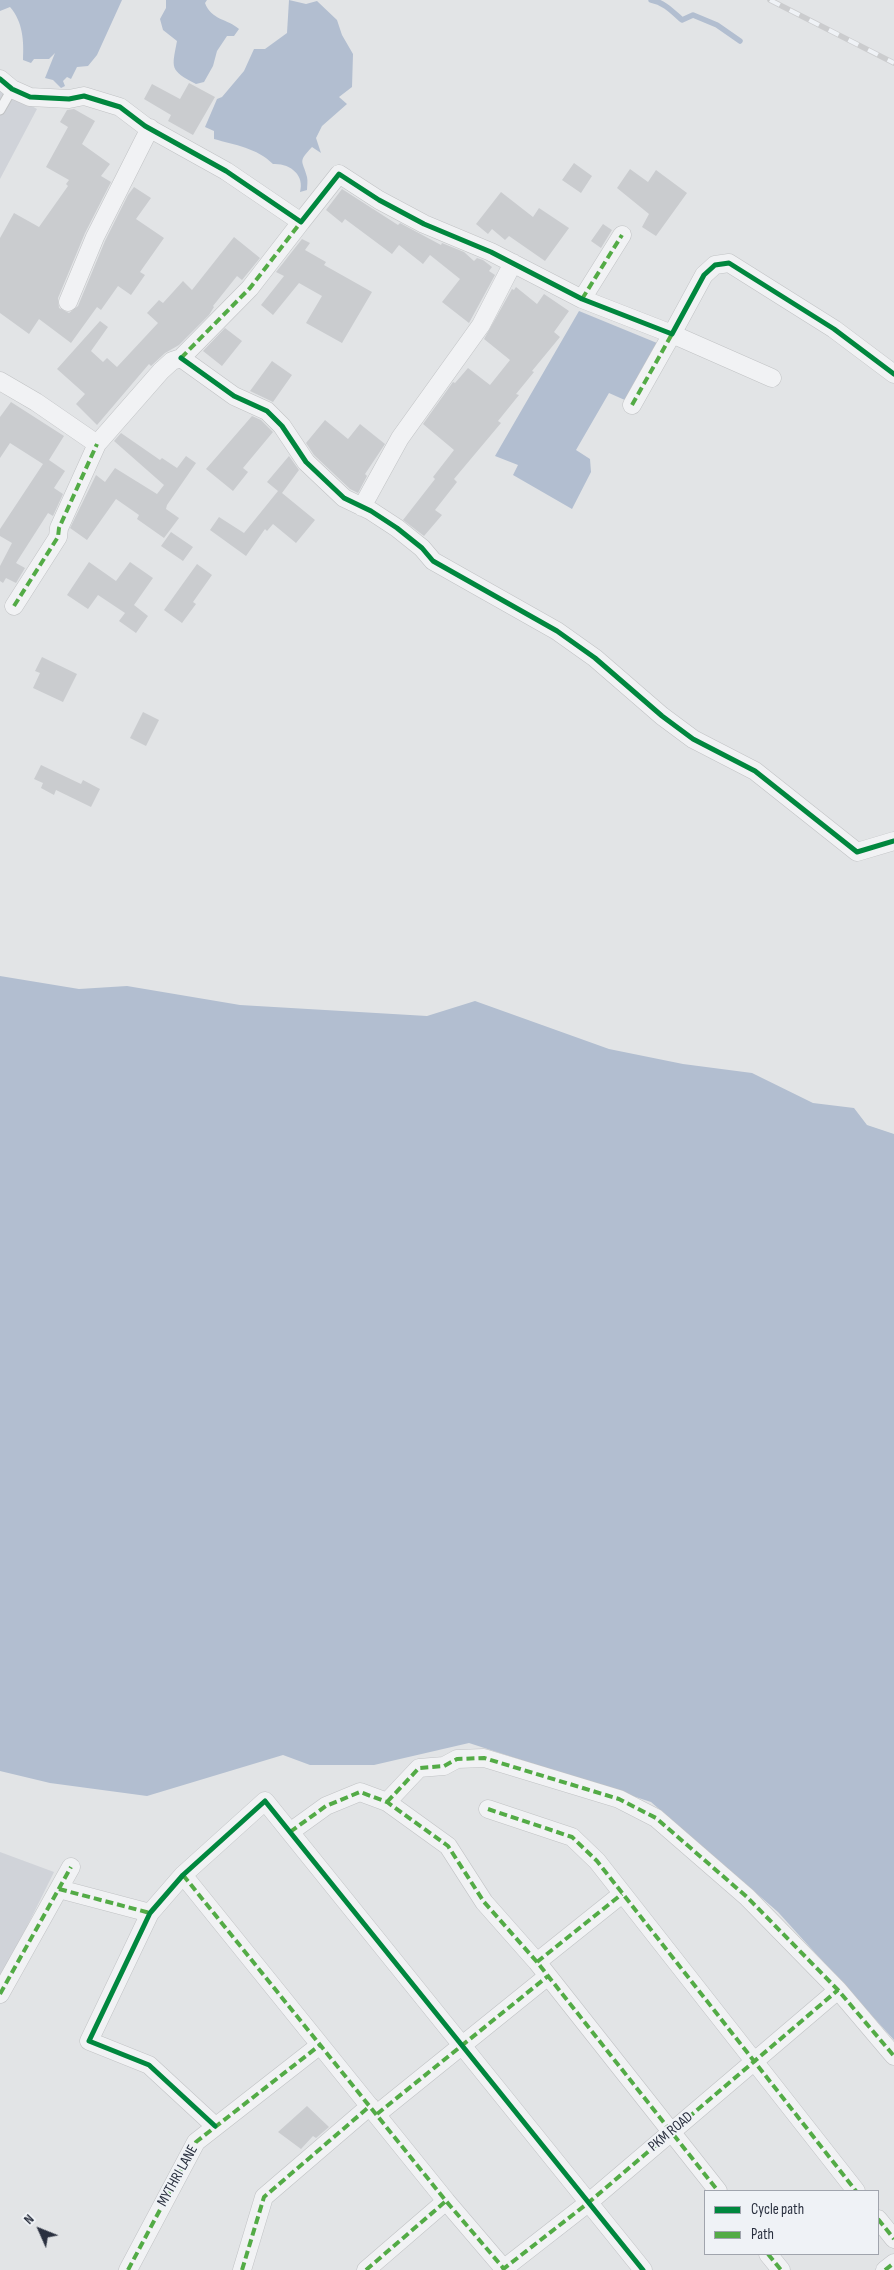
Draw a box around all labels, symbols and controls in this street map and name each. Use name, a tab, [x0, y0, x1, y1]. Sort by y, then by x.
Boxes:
street label: PKM ROAD	[645, 2108, 697, 2156]
street label: MYTHRI LANE	[154, 2142, 202, 2210]
legend	[704, 2190, 879, 2255]
text: Cycle path	[751, 2200, 804, 2219]
north arrow	[15, 2205, 65, 2255]
text: N	[20, 2211, 38, 2228]
text: Path	[751, 2225, 774, 2244]

